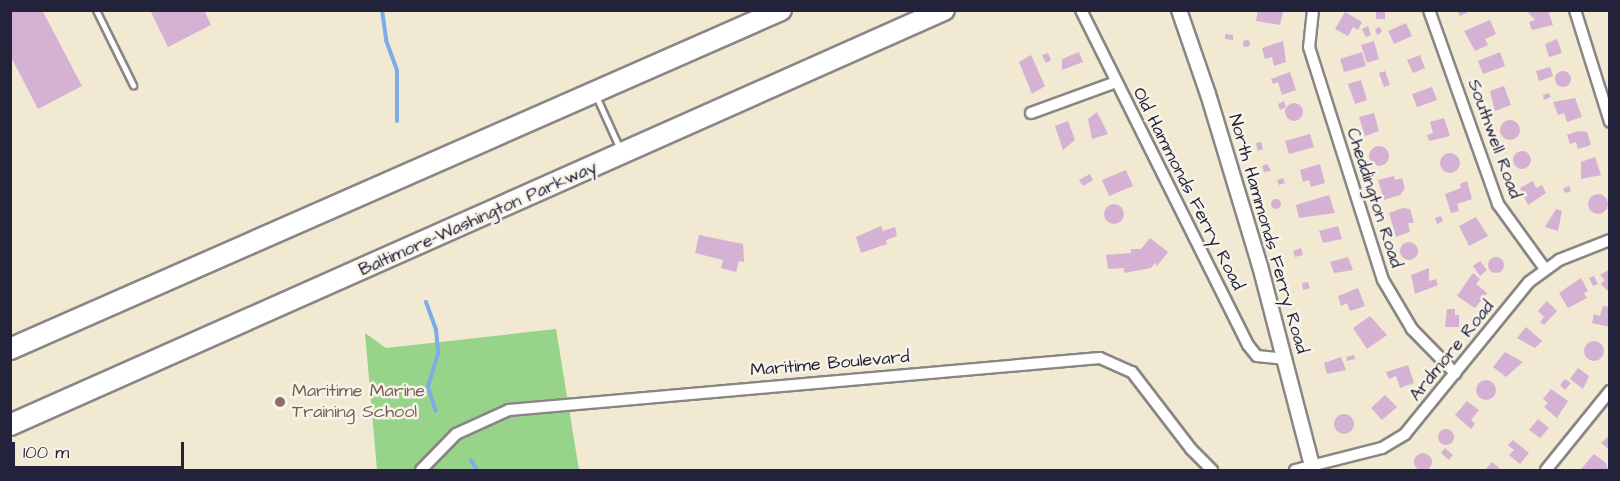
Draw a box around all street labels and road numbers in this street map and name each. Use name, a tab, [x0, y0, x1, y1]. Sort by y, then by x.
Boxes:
street label: Southwell Road	[1462, 76, 1526, 202]
street label: Old Hammonds Ferry Road	[1127, 84, 1249, 294]
street label: North Hammonds Ferry Road	[1223, 112, 1313, 356]
street label: Cheddington Road	[1341, 125, 1407, 271]
street label: Baltimore-Washington Parkway	[356, 157, 600, 281]
street label: Ardmore Road	[1405, 296, 1499, 406]
street label: Maritime Boulevard	[749, 346, 911, 382]

